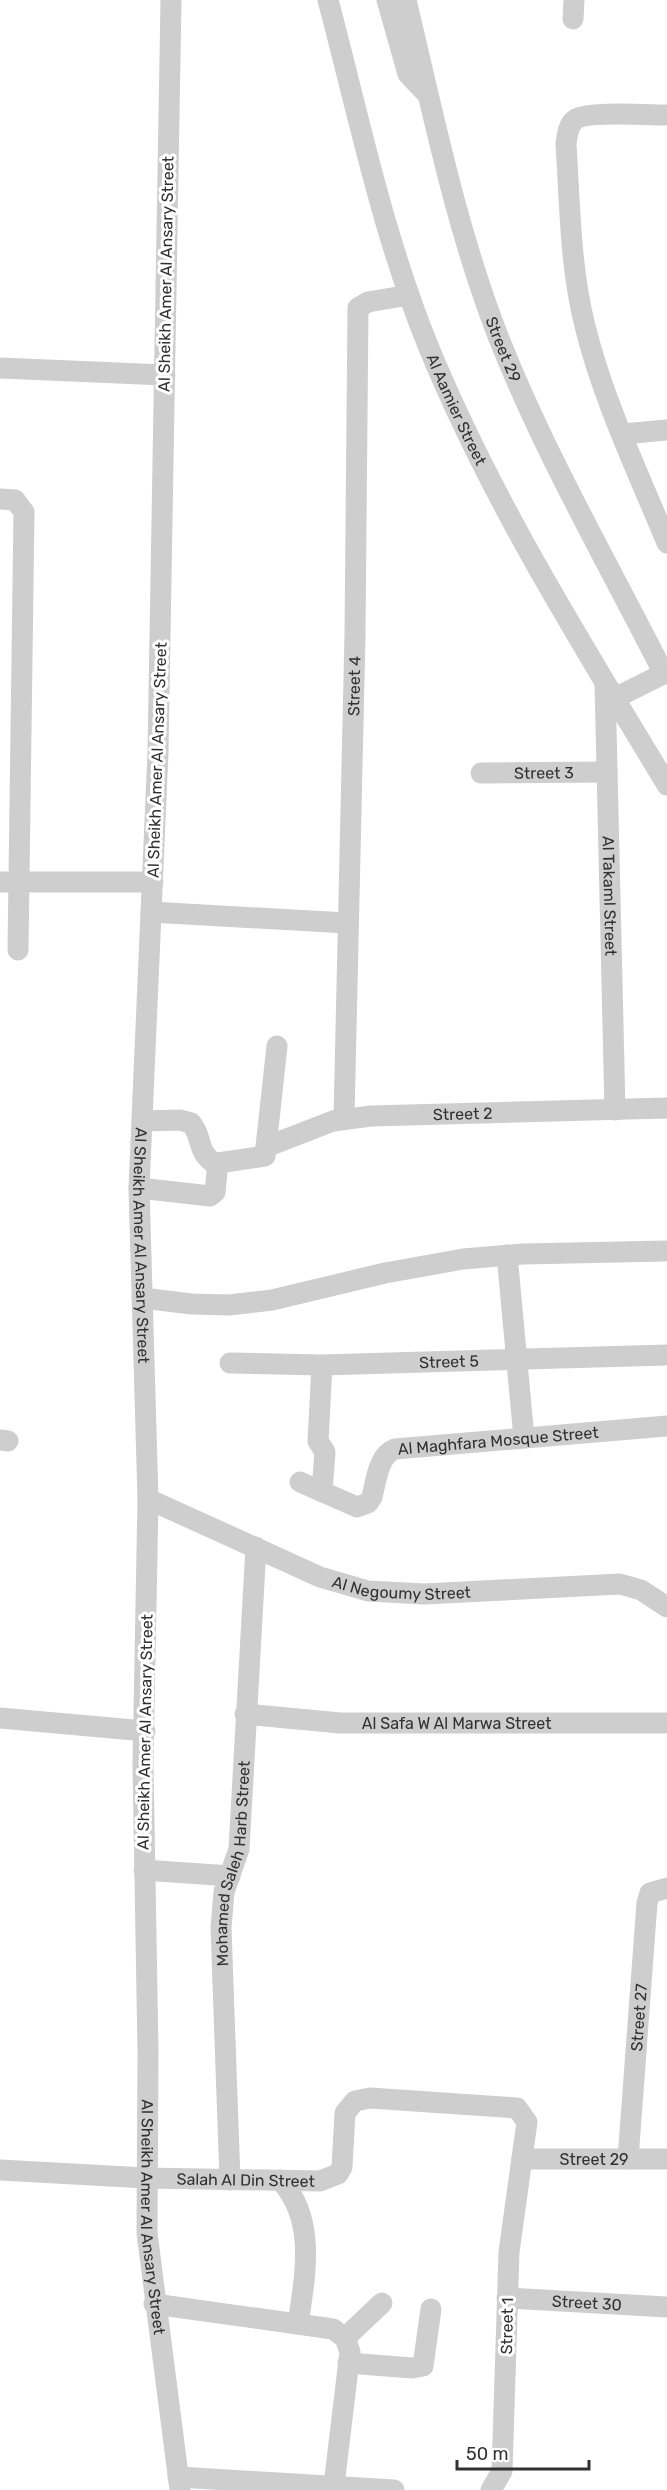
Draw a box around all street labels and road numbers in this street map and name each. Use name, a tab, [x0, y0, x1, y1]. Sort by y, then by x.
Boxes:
street label: Al Sheikh Amer Al Ansary Street	[154, 156, 178, 392]
street label: Street 29	[482, 314, 525, 385]
street label: Al Aamier Street	[423, 351, 491, 468]
street label: Al Sheikh Amer Al Ansary Street	[143, 642, 171, 878]
street label: Street 4	[344, 656, 364, 716]
street label: Street 3	[514, 763, 574, 782]
street label: Al Takaml Street	[599, 836, 621, 956]
street label: Street 2	[433, 1103, 493, 1124]
street label: Al Sheikh Amer Al Ansary Street	[129, 1127, 154, 1364]
street label: Street 5	[419, 1351, 479, 1372]
street label: Al Maghfara Mosque Street	[397, 1422, 599, 1458]
street label: Al Negoumy Street	[330, 1572, 471, 1604]
street label: Al Sheikh Amer Al Ansary Street	[133, 1614, 157, 1850]
street label: Al Safa W Al Marwa Street	[362, 1714, 551, 1733]
street label: Mohamed Saleh Harb Street	[211, 1760, 253, 1967]
street label: Street 27	[627, 1983, 650, 2052]
street label: Al Sheikh Amer Al Ansary Street	[137, 2099, 169, 2336]
street label: Street 29	[559, 2150, 629, 2169]
street label: Salah Al Din Street	[177, 2169, 315, 2190]
street label: Street 30	[551, 2291, 622, 2314]
street label: Street 1	[497, 2297, 517, 2355]

